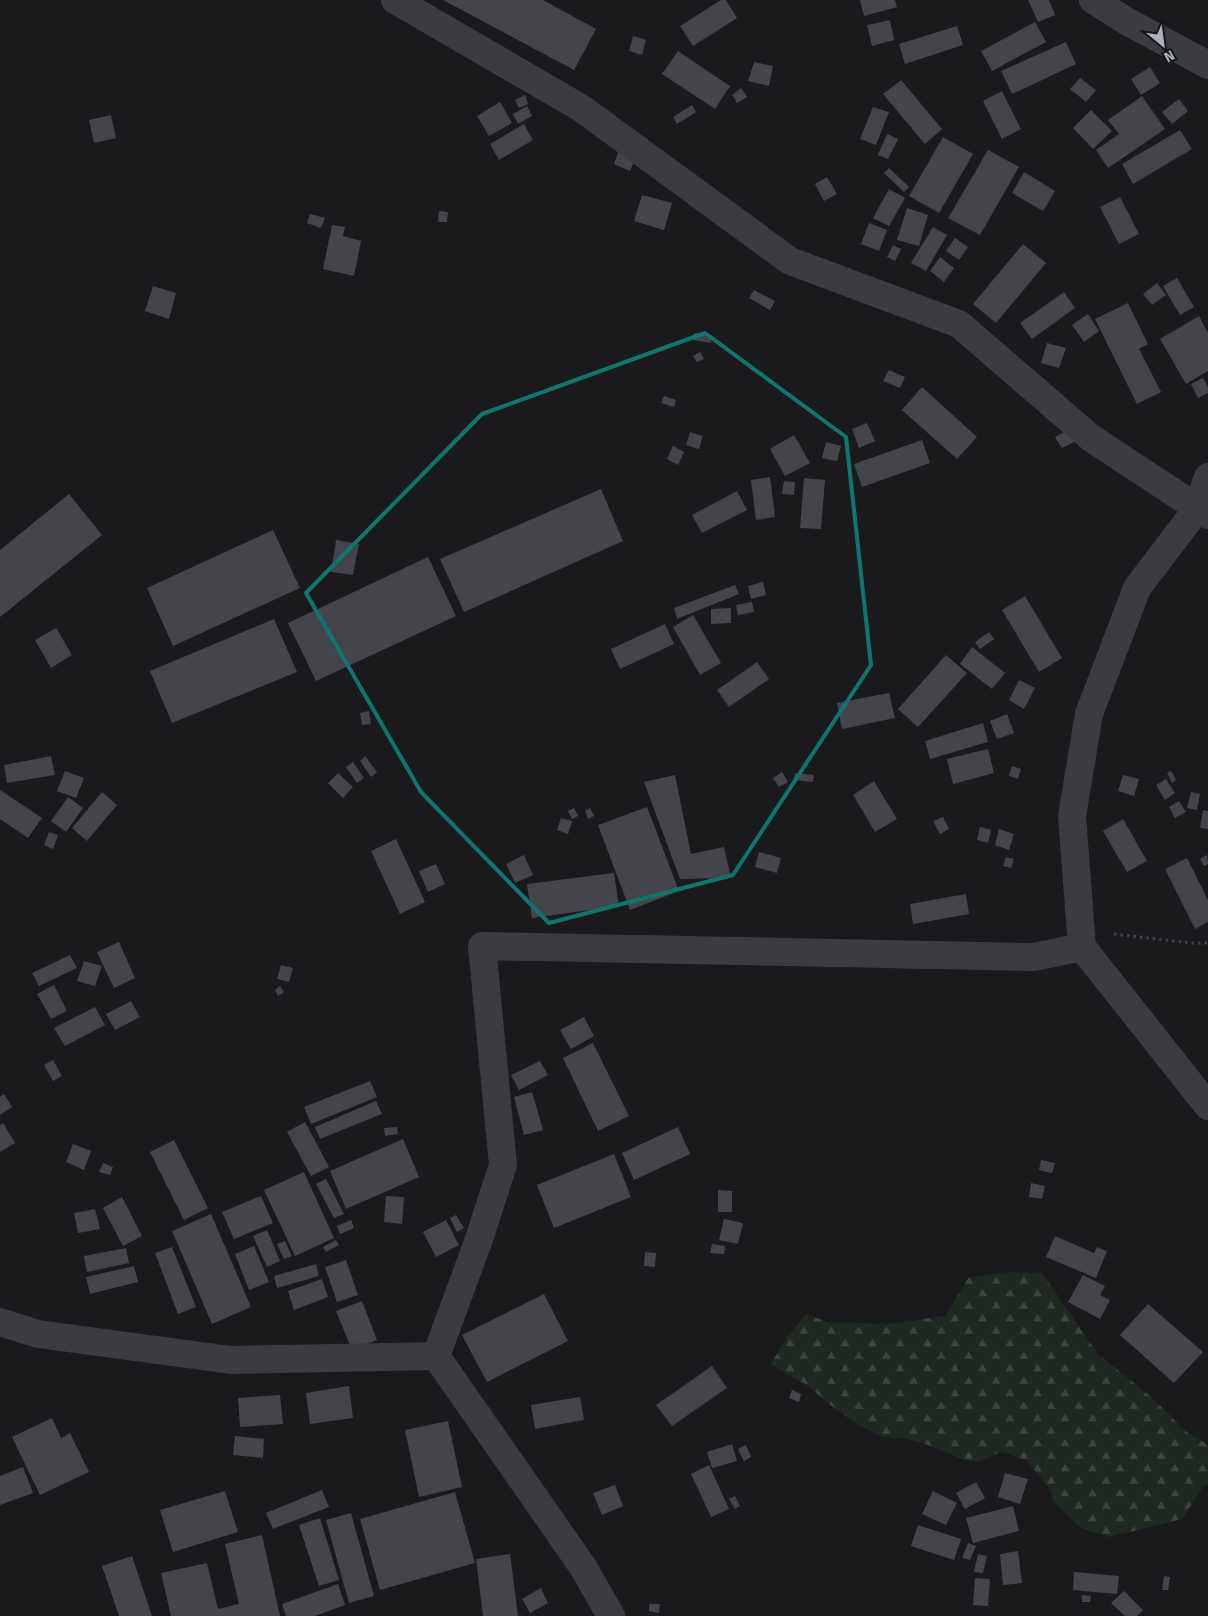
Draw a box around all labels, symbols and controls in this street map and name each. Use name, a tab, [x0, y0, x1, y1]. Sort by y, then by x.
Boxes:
north arrow	[1138, 20, 1188, 70]
text: N	[1161, 46, 1177, 66]

